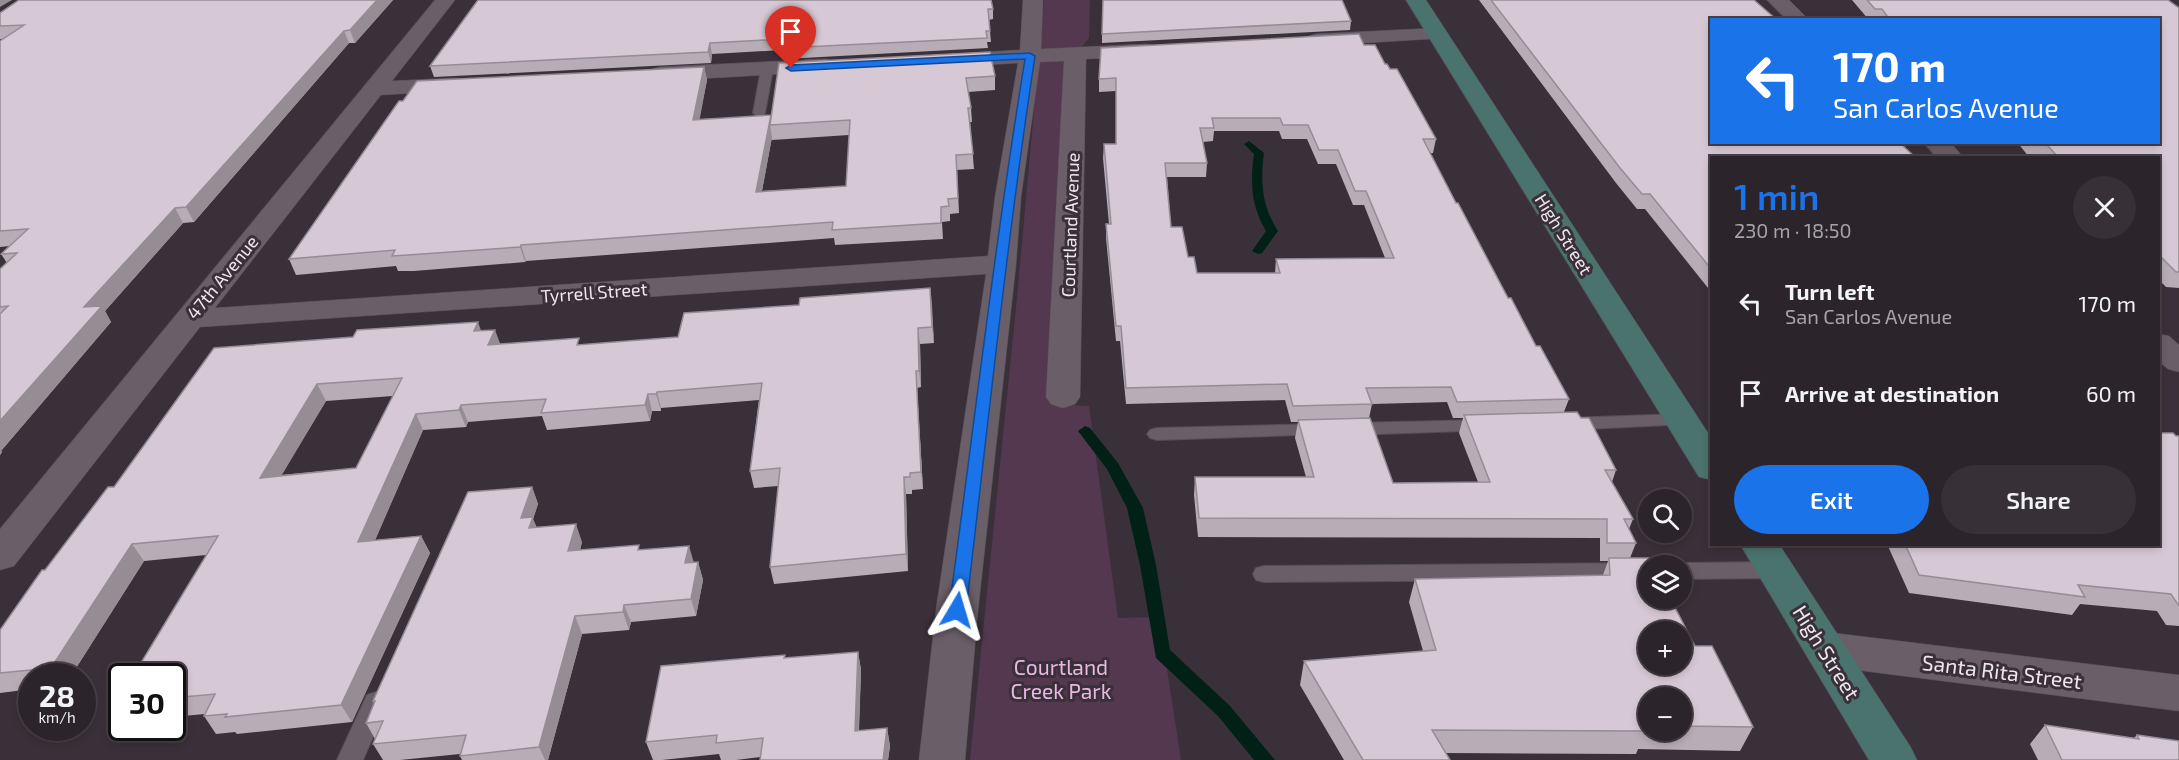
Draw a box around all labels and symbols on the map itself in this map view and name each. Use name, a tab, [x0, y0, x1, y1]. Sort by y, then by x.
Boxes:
pin	[765, 6, 816, 68]
street label: Courtland Avenue	[1056, 152, 1084, 298]
street label: High Street	[1531, 190, 1598, 279]
street label: 47th Avenue	[182, 231, 262, 323]
street label: Tyrrell Street	[540, 277, 648, 307]
position arrow	[925, 578, 989, 642]
street label: High Street	[1788, 600, 1866, 704]
street label: Santa Rita Street	[1921, 649, 2083, 693]
park label: Courtland Creek Park	[1011, 654, 1112, 703]
speed limit sign: 30	[108, 663, 186, 741]

